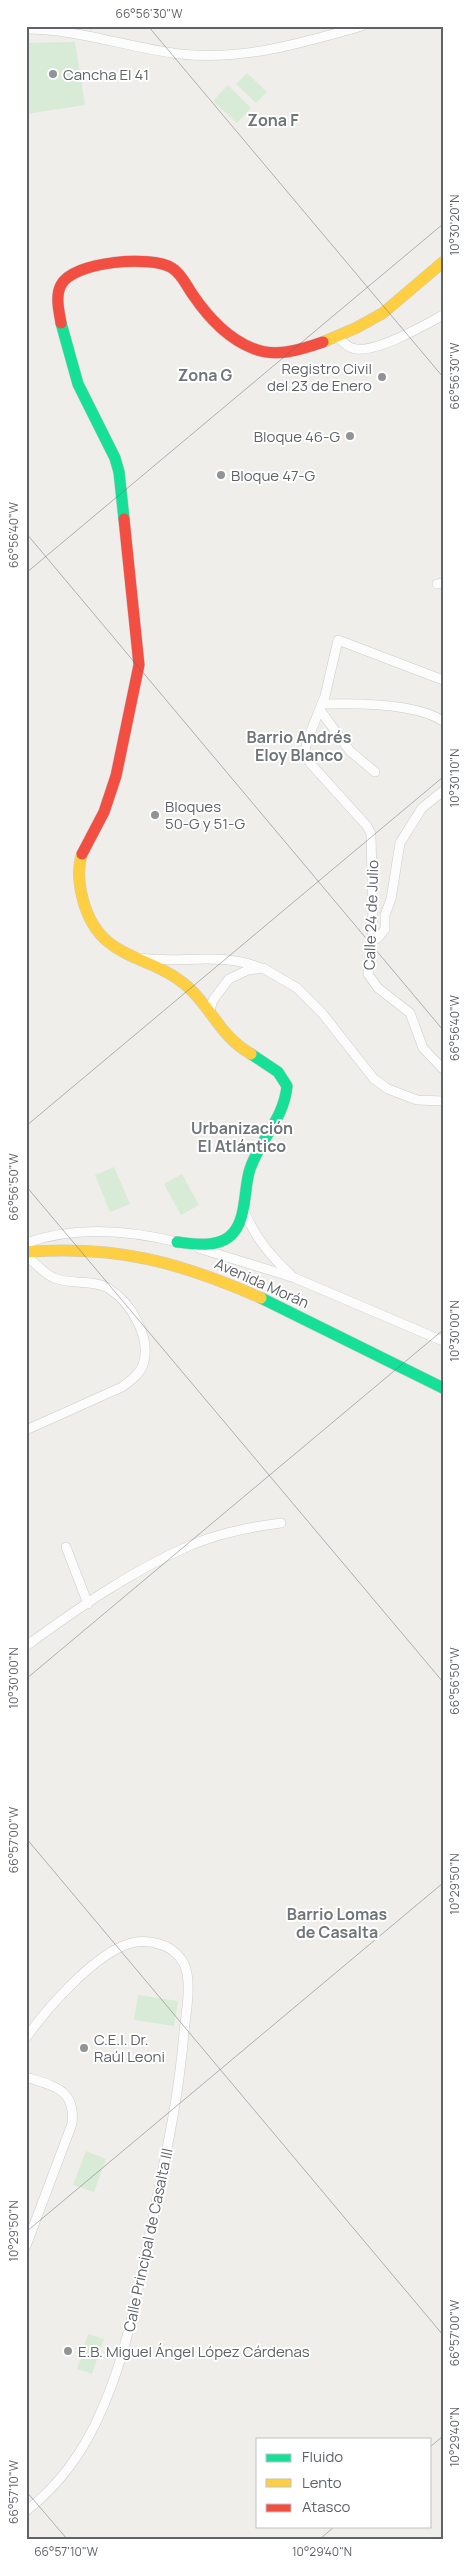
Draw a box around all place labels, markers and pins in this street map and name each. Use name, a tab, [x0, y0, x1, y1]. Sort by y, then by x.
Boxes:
place label: Cancha El 41	[63, 64, 149, 85]
marker: Cancha El 41	[47, 68, 59, 80]
place label: Registro Civil del 23 de Enero	[267, 358, 372, 396]
marker: Registro Civil del 23 de Enero	[376, 371, 388, 383]
place label: Bloque 46-G	[254, 426, 340, 447]
marker: Bloque 46-G	[344, 430, 356, 442]
place label: Bloque 47-G	[231, 465, 316, 486]
marker: Bloque 47-G	[215, 469, 227, 481]
place label: Bloques 50-G y 51-G	[165, 796, 245, 834]
marker: Bloques 50-G y 51-G	[149, 809, 161, 821]
place label: C.E.I. Dr. Raúl Leoni	[94, 2029, 165, 2067]
marker: C.E.I. Dr. Raúl Leoni	[78, 2042, 90, 2054]
place label: E.B. Miguel Ángel López Cárdenas	[78, 2341, 310, 2362]
marker: E.B. Miguel Ángel López Cárdenas	[62, 2345, 74, 2357]

